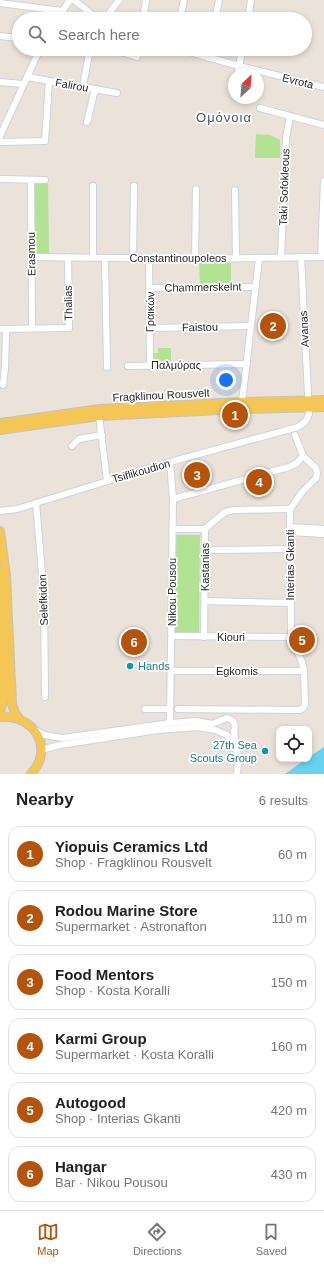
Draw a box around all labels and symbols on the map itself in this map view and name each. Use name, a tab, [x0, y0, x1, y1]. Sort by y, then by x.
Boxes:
north arrow	[228, 68, 264, 104]
street label: Evrota	[281, 71, 316, 91]
street label: Falirou	[54, 76, 90, 94]
district label: Ομόνοια	[196, 110, 252, 125]
street label: Taki Sofokleous	[277, 148, 291, 226]
street label: Erasmou	[25, 232, 37, 276]
street label: Constantinoupoleos	[129, 252, 227, 264]
street label: Chammerskelnt	[164, 280, 242, 294]
street label: Thalias	[62, 285, 74, 321]
street label: Γραικών	[144, 291, 156, 332]
street label: Avanas	[297, 310, 311, 348]
pin: 2	[260, 311, 286, 341]
street label: Faistou	[182, 321, 218, 333]
street label: Παλμύρας	[151, 359, 201, 371]
your location	[216, 370, 236, 390]
street label: Fragklinou Rousvelt	[112, 386, 210, 404]
pin: 1	[222, 400, 248, 430]
street label: Tsiflikoudion	[111, 457, 171, 485]
pin: 3	[184, 460, 210, 490]
pin: 4	[246, 467, 272, 497]
street label: Interias Gkanti	[284, 530, 296, 600]
street label: Kastanias	[199, 542, 211, 591]
street label: Nikou Pousou	[166, 558, 178, 626]
street label: Selefkidon	[36, 574, 50, 626]
pin: 5	[289, 625, 315, 655]
pin: 6	[121, 627, 147, 657]
street label: Kiouri	[217, 631, 245, 643]
place label: Hands	[138, 660, 170, 672]
marker: Hands	[125, 661, 135, 671]
street label: Egkomis	[216, 665, 259, 677]
place label: 27th Sea Scouts Group	[190, 739, 258, 764]
marker: 27th Sea Scouts Group	[260, 746, 270, 756]

